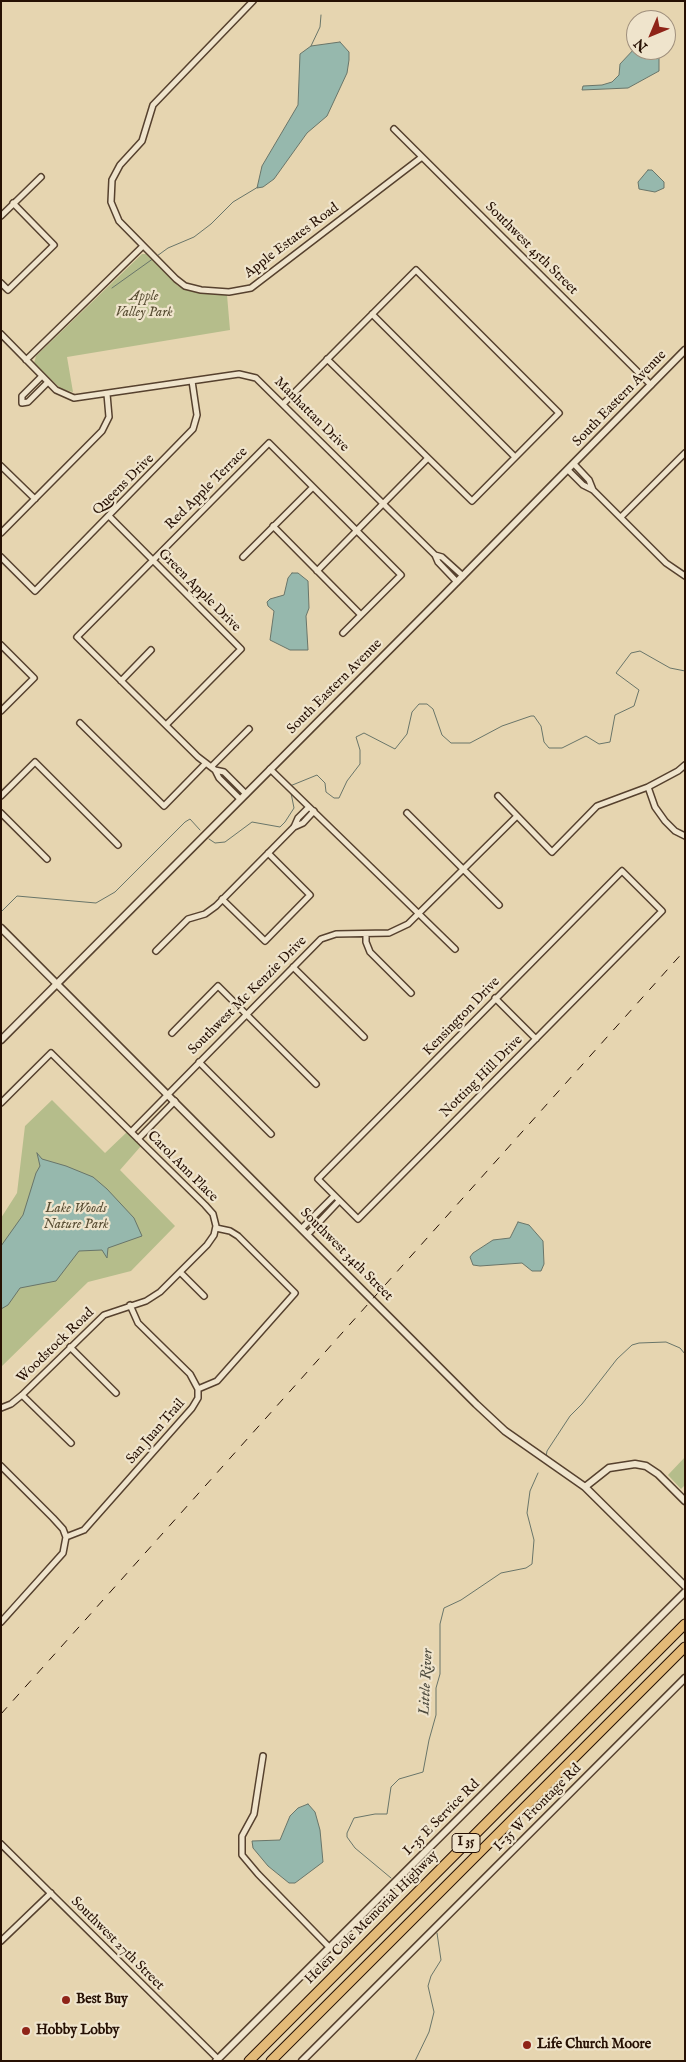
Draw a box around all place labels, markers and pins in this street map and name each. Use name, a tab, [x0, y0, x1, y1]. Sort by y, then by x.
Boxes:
place label: Best Buy	[76, 1992, 128, 2008]
marker: Best Buy	[60, 1994, 72, 2006]
place label: Hobby Lobby	[36, 2023, 119, 2039]
marker: Hobby Lobby	[20, 2025, 32, 2037]
place label: Life Church Moore	[537, 2037, 651, 2053]
marker: Life Church Moore	[521, 2039, 533, 2051]

